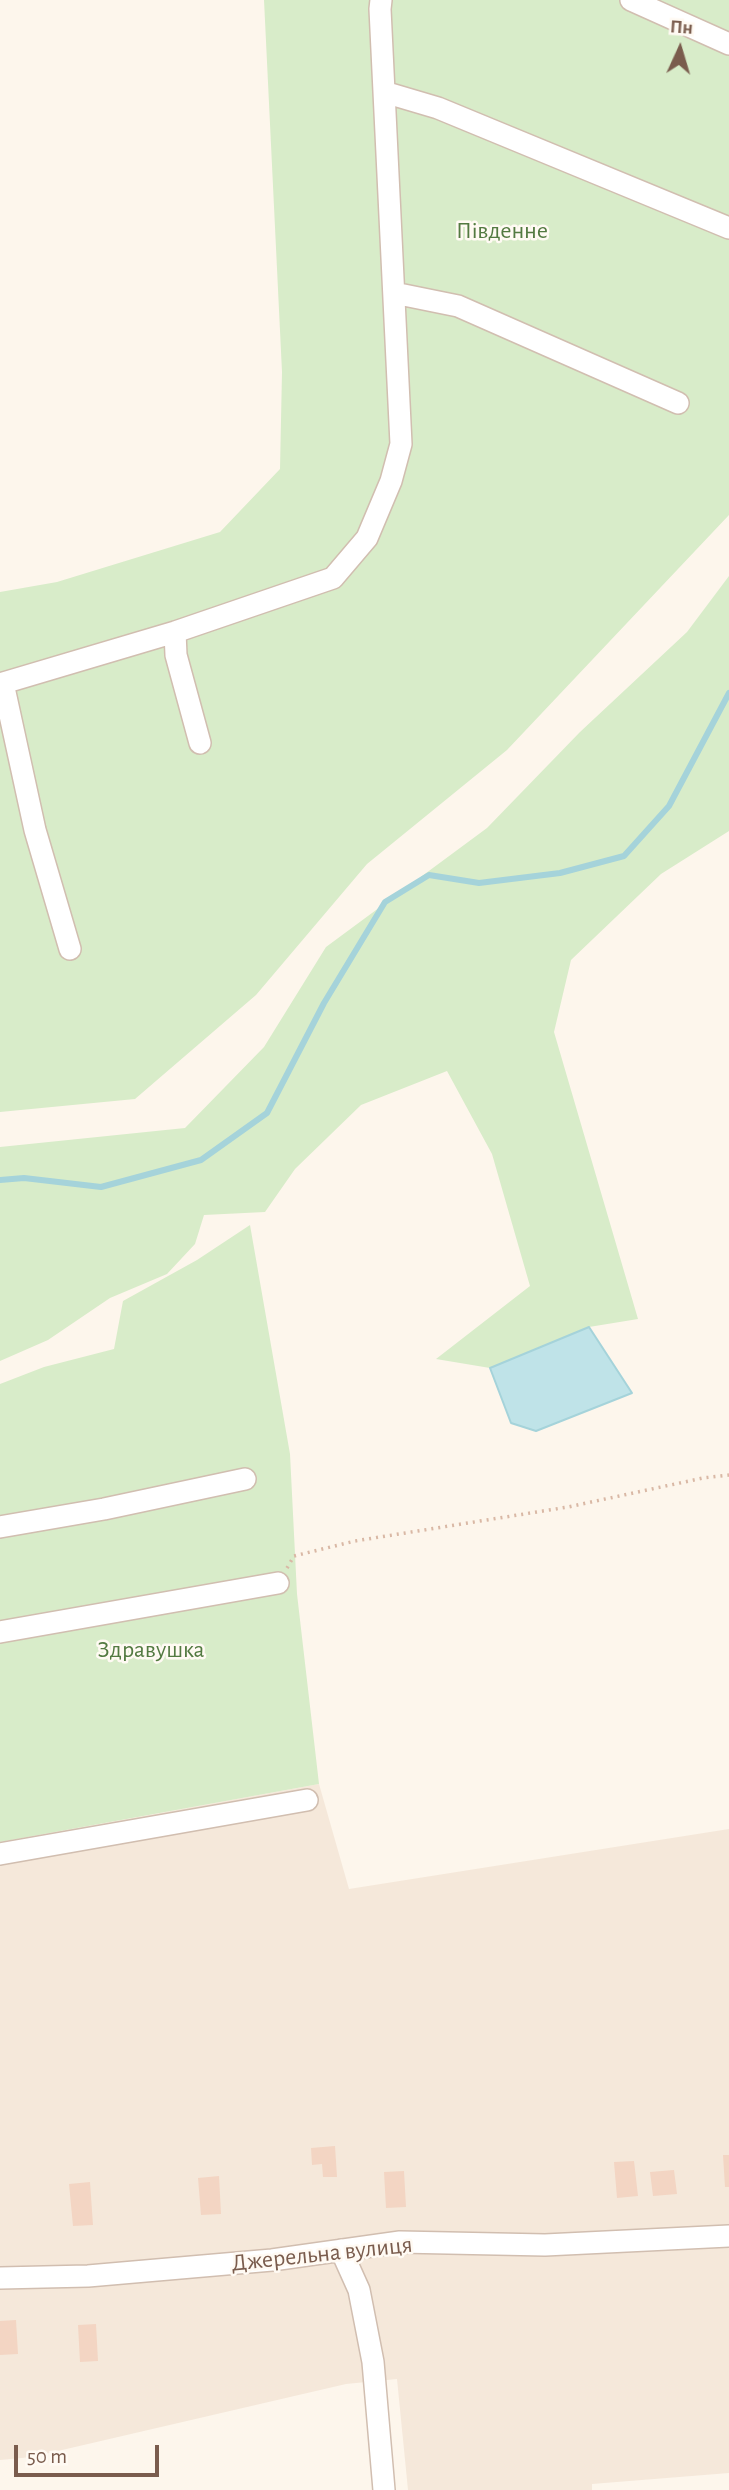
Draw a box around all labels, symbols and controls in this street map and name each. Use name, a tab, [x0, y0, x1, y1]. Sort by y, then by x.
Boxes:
north arrow	[645, 14, 715, 84]
text: Пн	[669, 17, 694, 38]
park label: Південне	[456, 217, 548, 245]
park label: Здравушка	[98, 1636, 204, 1664]
street label: Джерельна вулиця	[230, 2230, 414, 2278]
scale bar	[18, 2430, 163, 2474]
text: 50 m	[27, 2446, 67, 2467]

